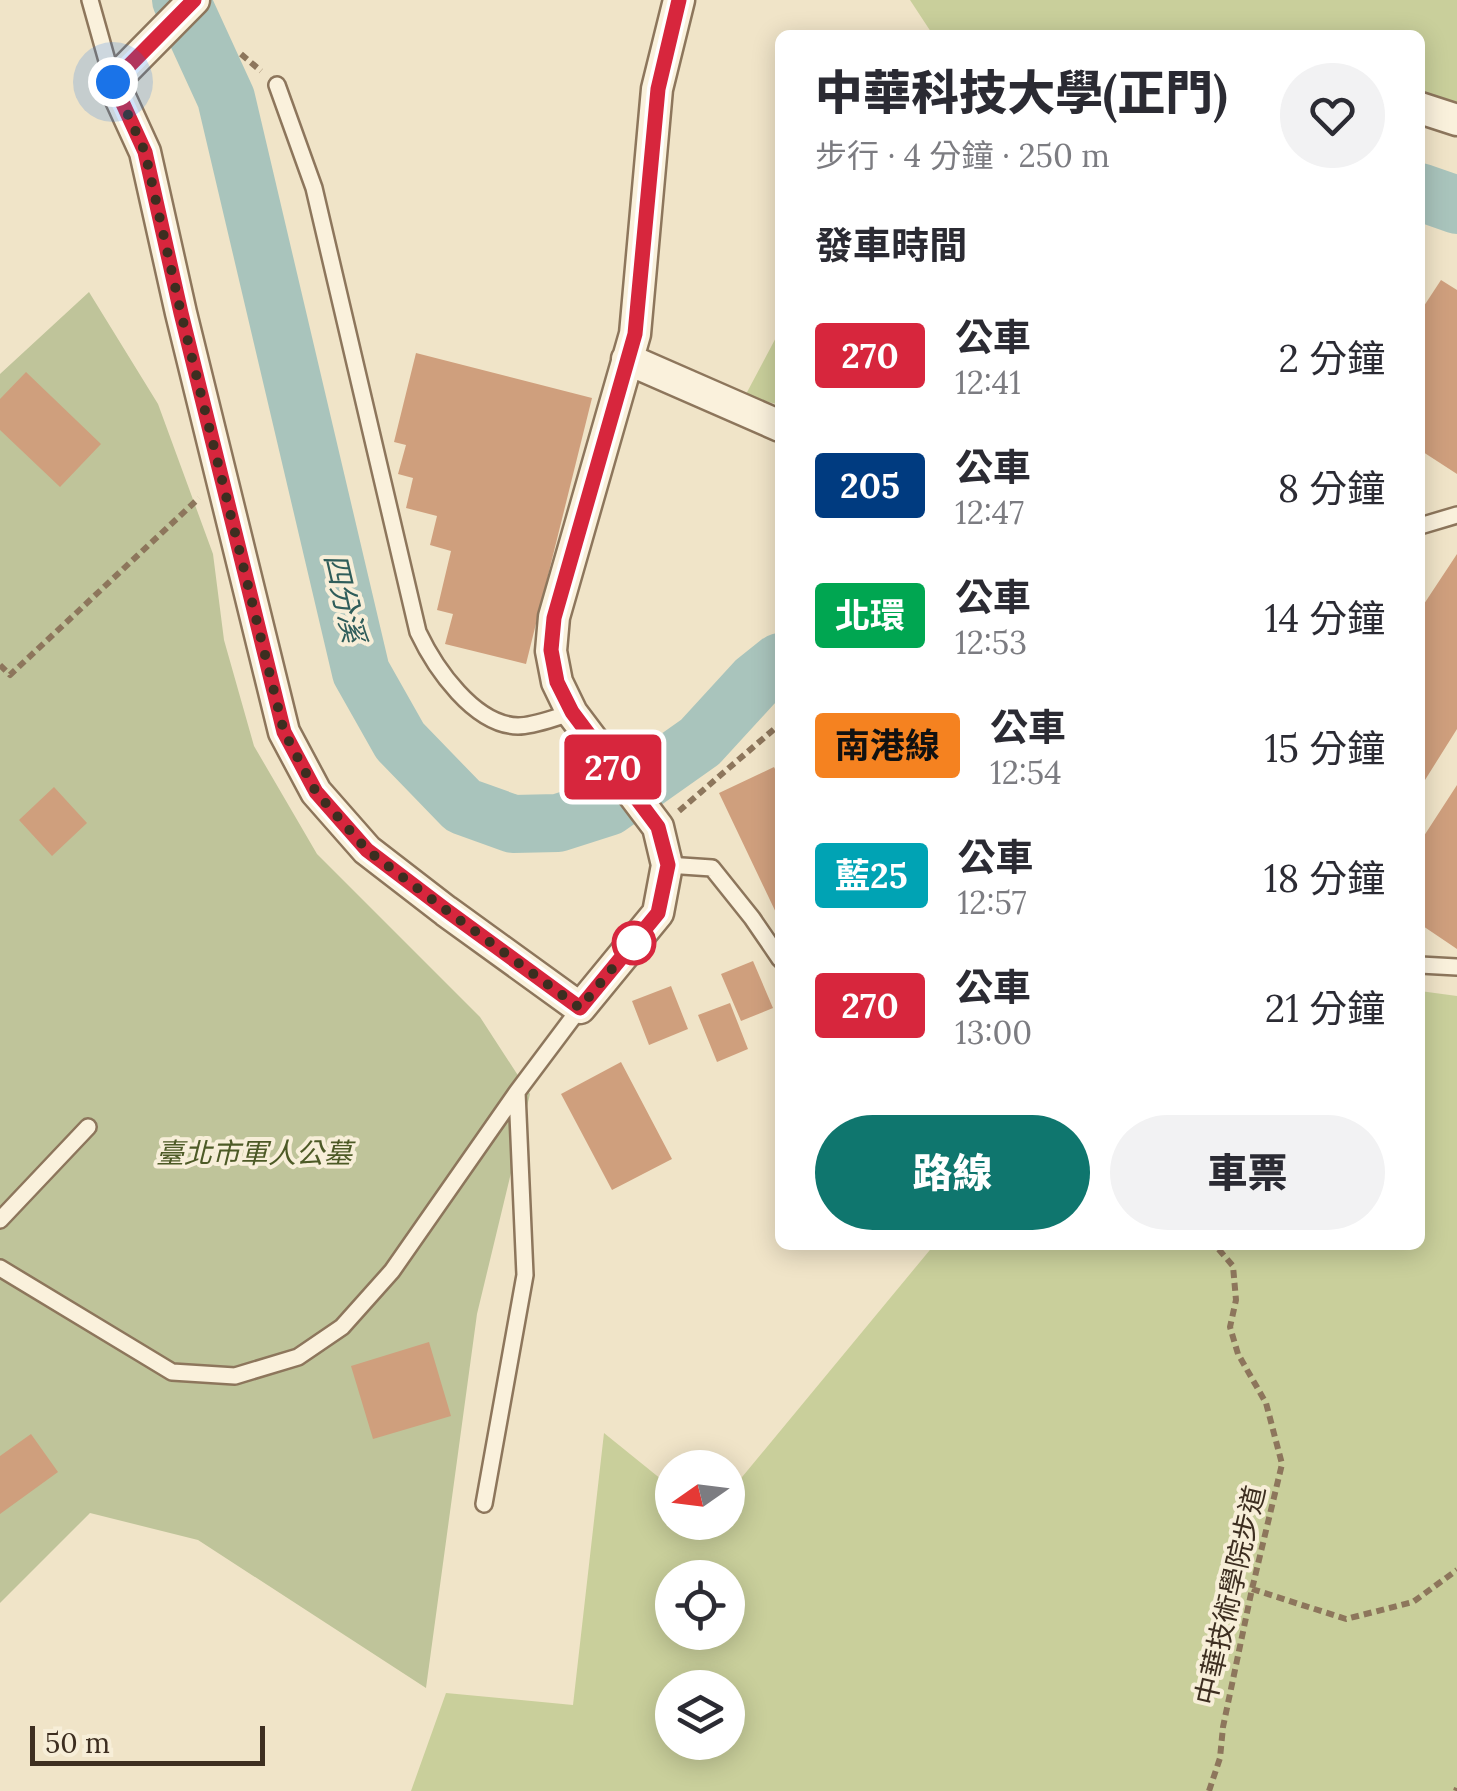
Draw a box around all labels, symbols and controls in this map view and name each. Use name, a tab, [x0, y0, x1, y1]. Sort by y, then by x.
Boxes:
your location	[88, 57, 138, 107]
text: 中華科技大學(正門)	[815, 62, 1227, 123]
button: heart	[1280, 63, 1385, 168]
text: 步行 · 4 分鐘 · 250 m	[815, 135, 1110, 176]
text: 發車時間	[815, 221, 967, 269]
text: 公車	[955, 313, 1031, 361]
text: 270	[841, 333, 899, 378]
text: 2 分鐘	[1279, 334, 1385, 382]
text: 12:41	[955, 362, 1021, 403]
text: 公車	[955, 443, 1031, 491]
text: 205	[840, 463, 900, 508]
text: 8 分鐘	[1278, 464, 1385, 512]
text: 12:47	[955, 492, 1024, 533]
water label: 四分溪	[316, 550, 375, 650]
text: 公車	[955, 573, 1031, 621]
text: 北環	[835, 593, 905, 638]
text: 14 分鐘	[1265, 594, 1385, 642]
text: 12:53	[955, 622, 1027, 663]
text: 公車	[990, 703, 1066, 751]
text: 南港線	[835, 723, 940, 768]
text: 15 分鐘	[1264, 724, 1385, 772]
line badge: 270	[556, 734, 670, 800]
text: 270	[584, 745, 642, 790]
text: 12:54	[990, 752, 1062, 793]
text: 公車	[958, 833, 1034, 881]
text: 藍25	[835, 853, 908, 898]
text: 18 分鐘	[1264, 854, 1385, 902]
text: 12:57	[958, 882, 1027, 923]
unlabelled marker	[613, 922, 655, 964]
text: 公車	[955, 963, 1031, 1011]
text: 270	[841, 983, 899, 1028]
text: 21 分鐘	[1265, 984, 1385, 1032]
text: 13:00	[955, 1012, 1032, 1053]
button: 路線	[815, 1115, 1090, 1230]
button: 車票	[1110, 1115, 1385, 1230]
park label: 臺北市軍人公墓	[156, 1135, 356, 1171]
north arrow	[655, 1450, 745, 1540]
map controls	[655, 1450, 745, 1760]
street label: 中華技術學院步道	[1187, 1482, 1273, 1708]
button: locate	[655, 1560, 745, 1650]
button: layers	[655, 1670, 745, 1760]
scale bar	[30, 1721, 265, 1766]
text: 50 m	[45, 1725, 110, 1761]

